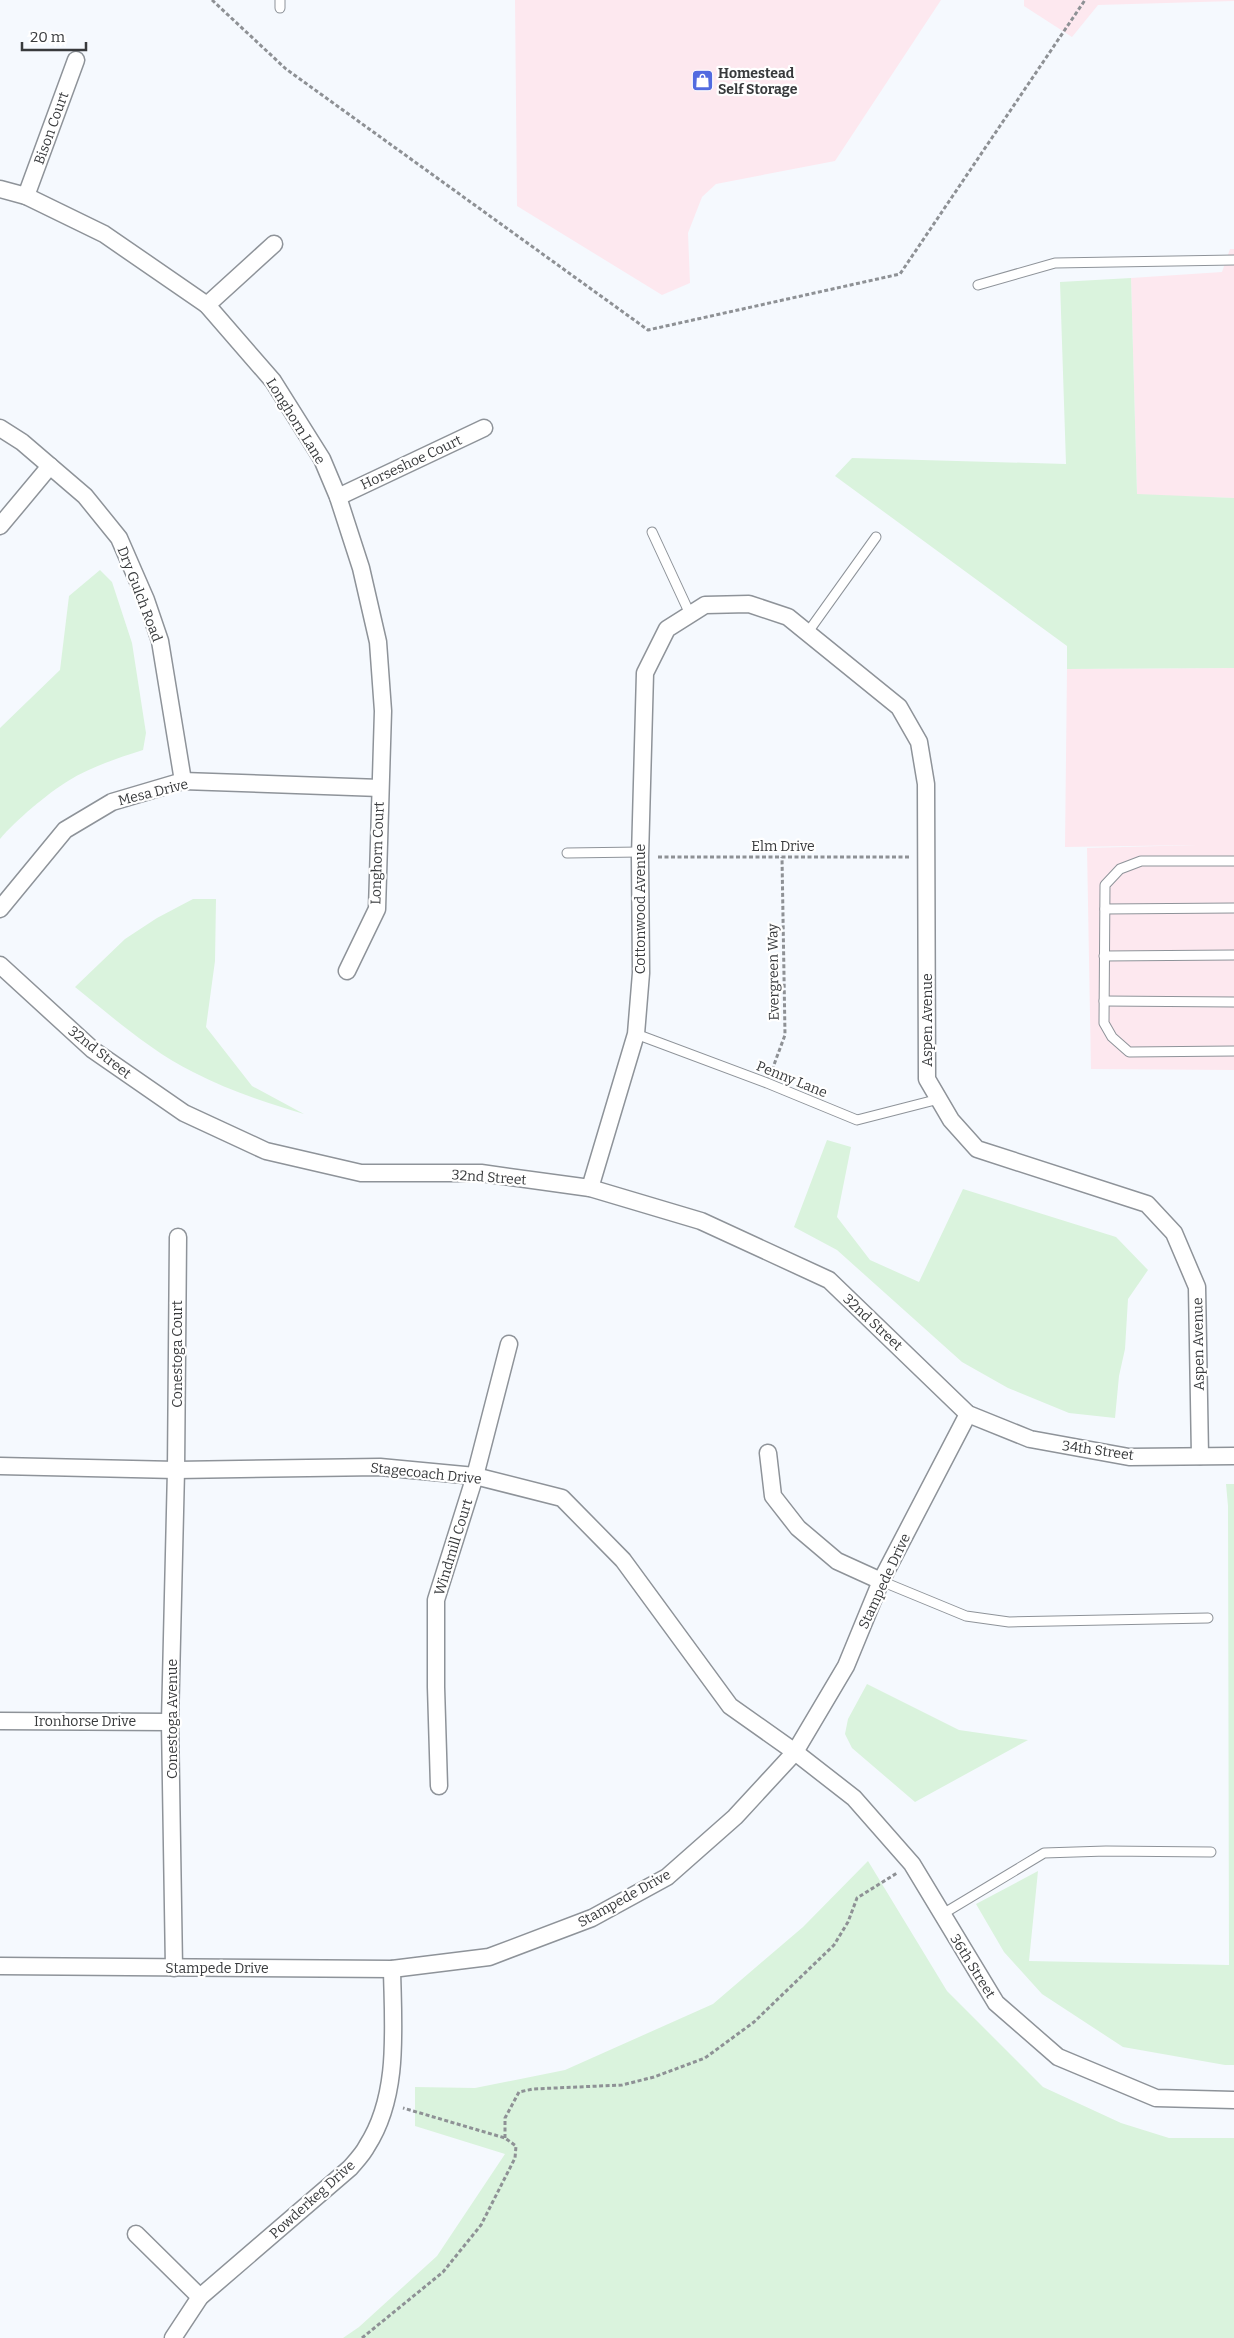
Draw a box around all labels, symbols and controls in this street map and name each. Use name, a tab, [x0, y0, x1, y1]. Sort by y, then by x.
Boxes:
scale bar	[22, 20, 86, 52]
text: 20 m	[30, 28, 66, 46]
place label: Homestead Self Storage	[718, 65, 798, 98]
shop icon: Homestead Self Storage	[690, 69, 714, 93]
street label: Bison Court	[30, 90, 72, 167]
street label: Longhorn Lane	[262, 375, 329, 467]
street label: Horseshoe Court	[358, 432, 465, 493]
street label: Dry Gulch Road	[114, 544, 165, 644]
street label: Mesa Drive	[116, 776, 190, 809]
street label: Longhorn Court	[367, 801, 388, 905]
street label: Elm Drive	[751, 838, 815, 855]
street label: Cottonwood Avenue	[632, 844, 649, 974]
street label: Evergreen Way	[764, 923, 783, 1021]
street label: Aspen Avenue	[919, 973, 936, 1067]
street label: 32nd Street	[65, 1023, 135, 1082]
street label: Penny Lane	[754, 1058, 830, 1101]
street label: 32nd Street	[451, 1166, 527, 1189]
street label: 32nd Street	[839, 1291, 906, 1354]
street label: Aspen Avenue	[1189, 1297, 1208, 1391]
street label: Conestoga Court	[169, 1300, 186, 1408]
street label: 34th Street	[1061, 1437, 1135, 1464]
street label: Stagecoach Drive	[370, 1459, 482, 1488]
street label: Windmill Court	[431, 1497, 476, 1597]
street label: Stampede Drive	[855, 1531, 914, 1632]
street label: Conestoga Avenue	[164, 1659, 181, 1779]
street label: Ironhorse Drive	[34, 1713, 136, 1730]
street label: Stampede Drive	[575, 1866, 674, 1931]
street label: 36th Street	[946, 1931, 999, 2001]
street label: Stampede Drive	[165, 1960, 269, 1977]
street label: Powderkeg Drive	[266, 2157, 359, 2242]

